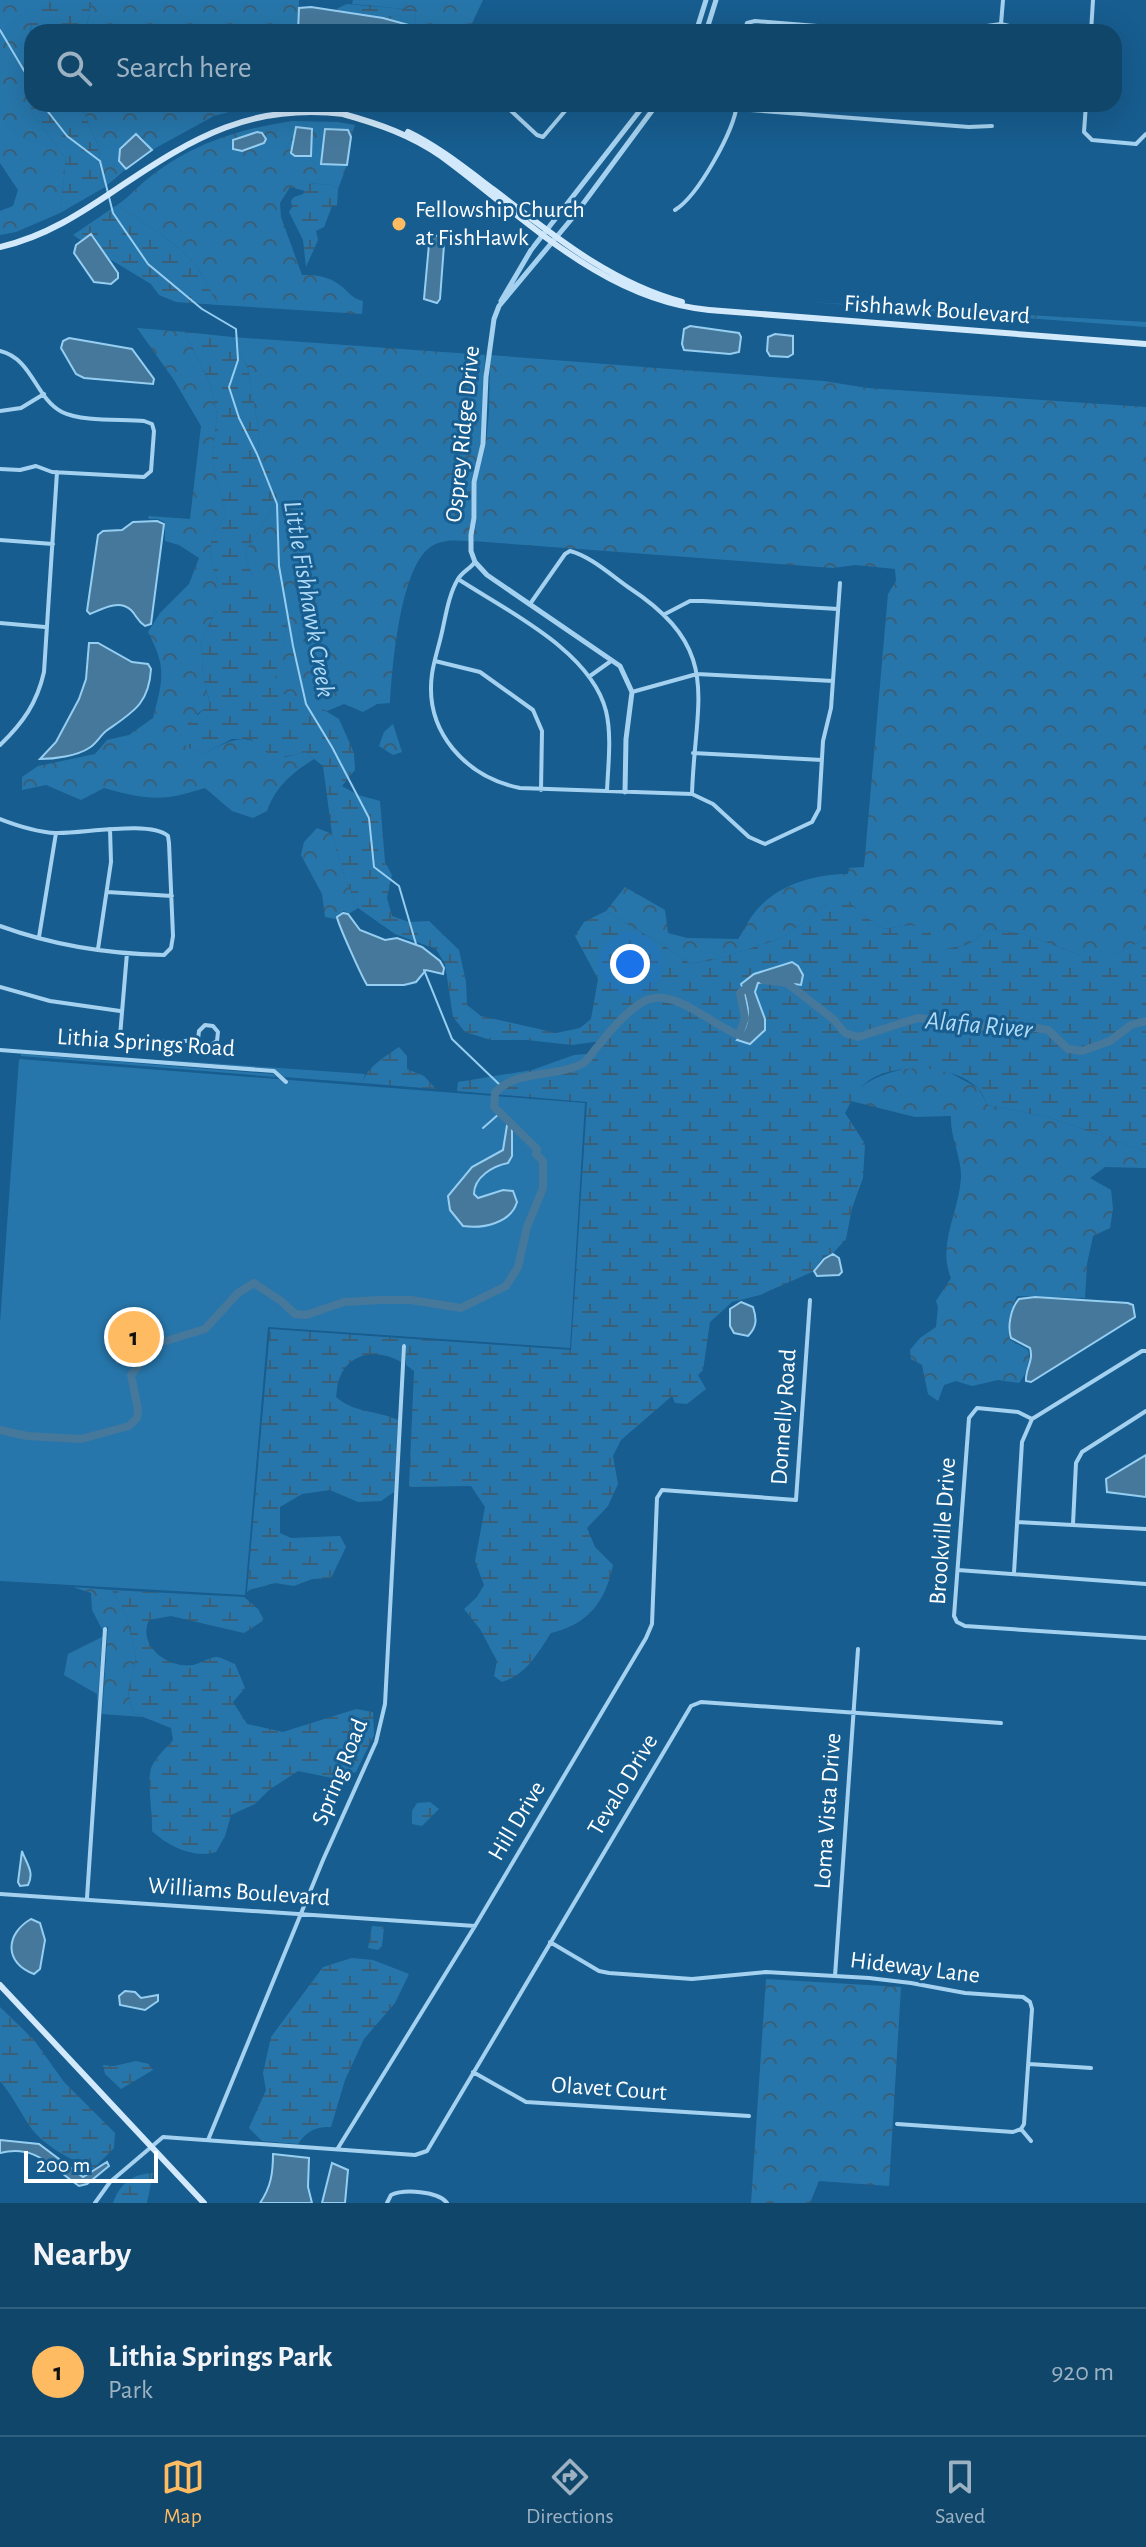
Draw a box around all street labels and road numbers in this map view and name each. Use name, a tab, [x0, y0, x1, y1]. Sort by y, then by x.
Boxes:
street label: Fishhawk Boulevard	[843, 292, 1031, 328]
street label: Osprey Ridge Drive	[442, 345, 484, 523]
street label: Lithia Springs Road	[56, 1025, 236, 1061]
street label: Donnelly Road	[767, 1348, 801, 1486]
street label: Brookville Drive	[926, 1457, 960, 1605]
street label: Spring Road	[308, 1715, 372, 1829]
street label: Tevalo Drive	[583, 1730, 663, 1840]
street label: Loma Vista Drive	[811, 1732, 845, 1890]
street label: Hill Drive	[484, 1777, 550, 1865]
street label: Williams Boulevard	[147, 1874, 331, 1910]
street label: Hideway Lane	[849, 1948, 981, 1988]
street label: Olavet Court	[550, 2073, 668, 2105]

